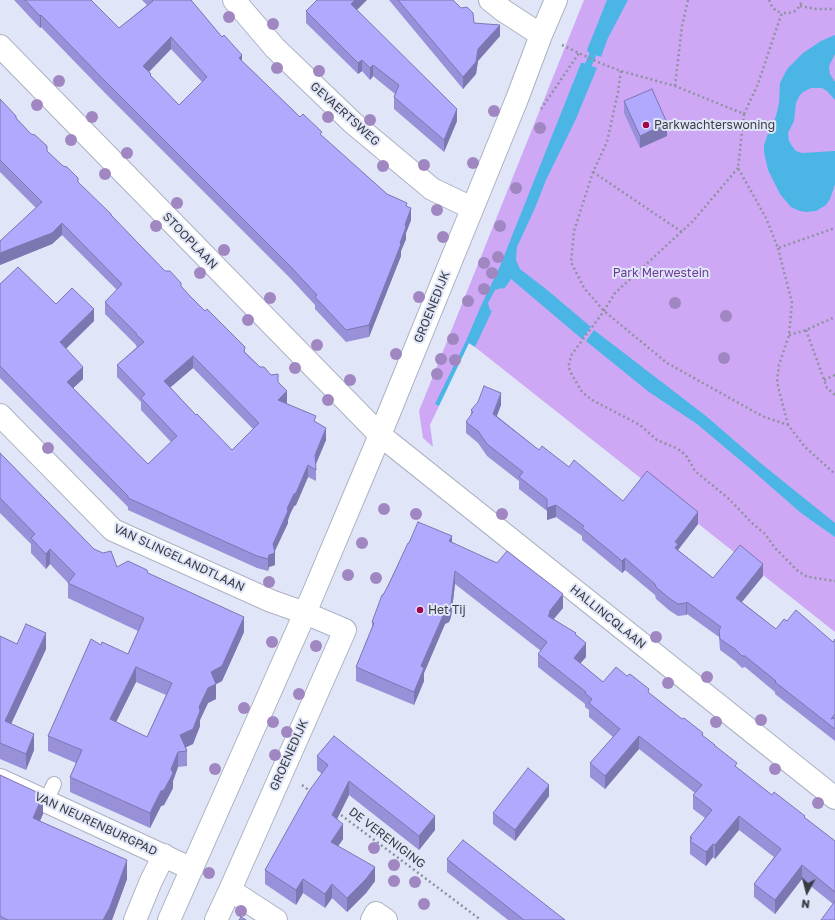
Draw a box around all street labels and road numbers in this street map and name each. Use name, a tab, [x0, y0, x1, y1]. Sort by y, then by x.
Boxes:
street label: GEVAERTSWEG	[307, 79, 383, 149]
street label: STOOPLAAN	[159, 210, 221, 272]
street label: GROENEDIJK	[411, 269, 453, 345]
street label: VAN SLINGELANDTLAAN	[111, 521, 247, 595]
street label: HALLINCQLAAN	[567, 582, 649, 652]
street label: GROENEDIJK	[267, 717, 311, 793]
street label: VAN NEURENBURGPAD	[32, 789, 160, 859]
street label: DE VERENIGING	[346, 804, 428, 872]

